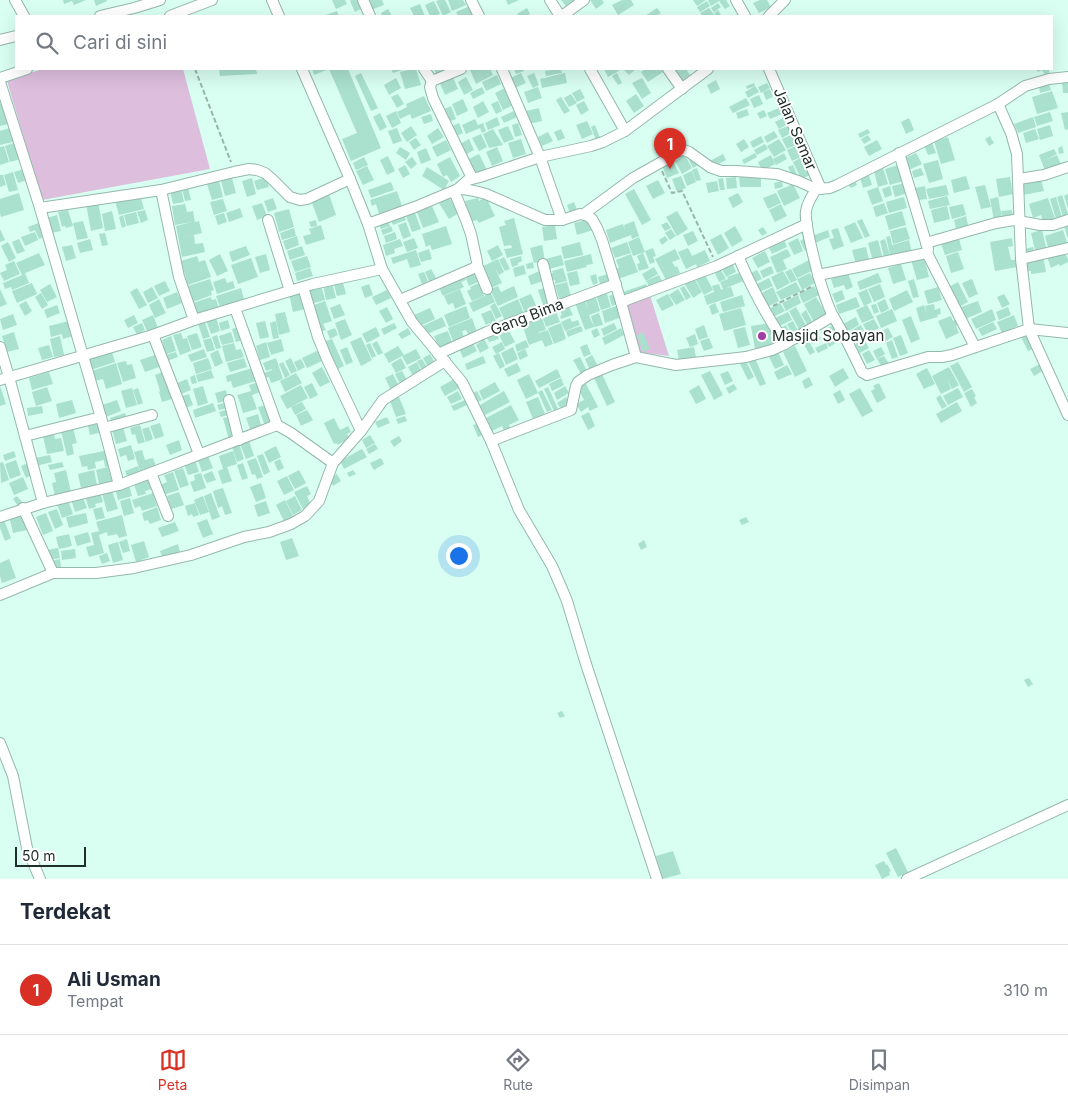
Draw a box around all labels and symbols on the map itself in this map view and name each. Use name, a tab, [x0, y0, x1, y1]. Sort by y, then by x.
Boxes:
street label: Jalan Semar	[770, 85, 821, 173]
pin: 1	[654, 128, 686, 169]
street label: Gang Bima	[488, 294, 566, 339]
place label: Masjid Sobayan	[772, 326, 884, 345]
marker: Masjid Sobayan	[756, 330, 768, 342]
your location	[446, 543, 472, 569]
scale bar	[15, 844, 86, 867]

